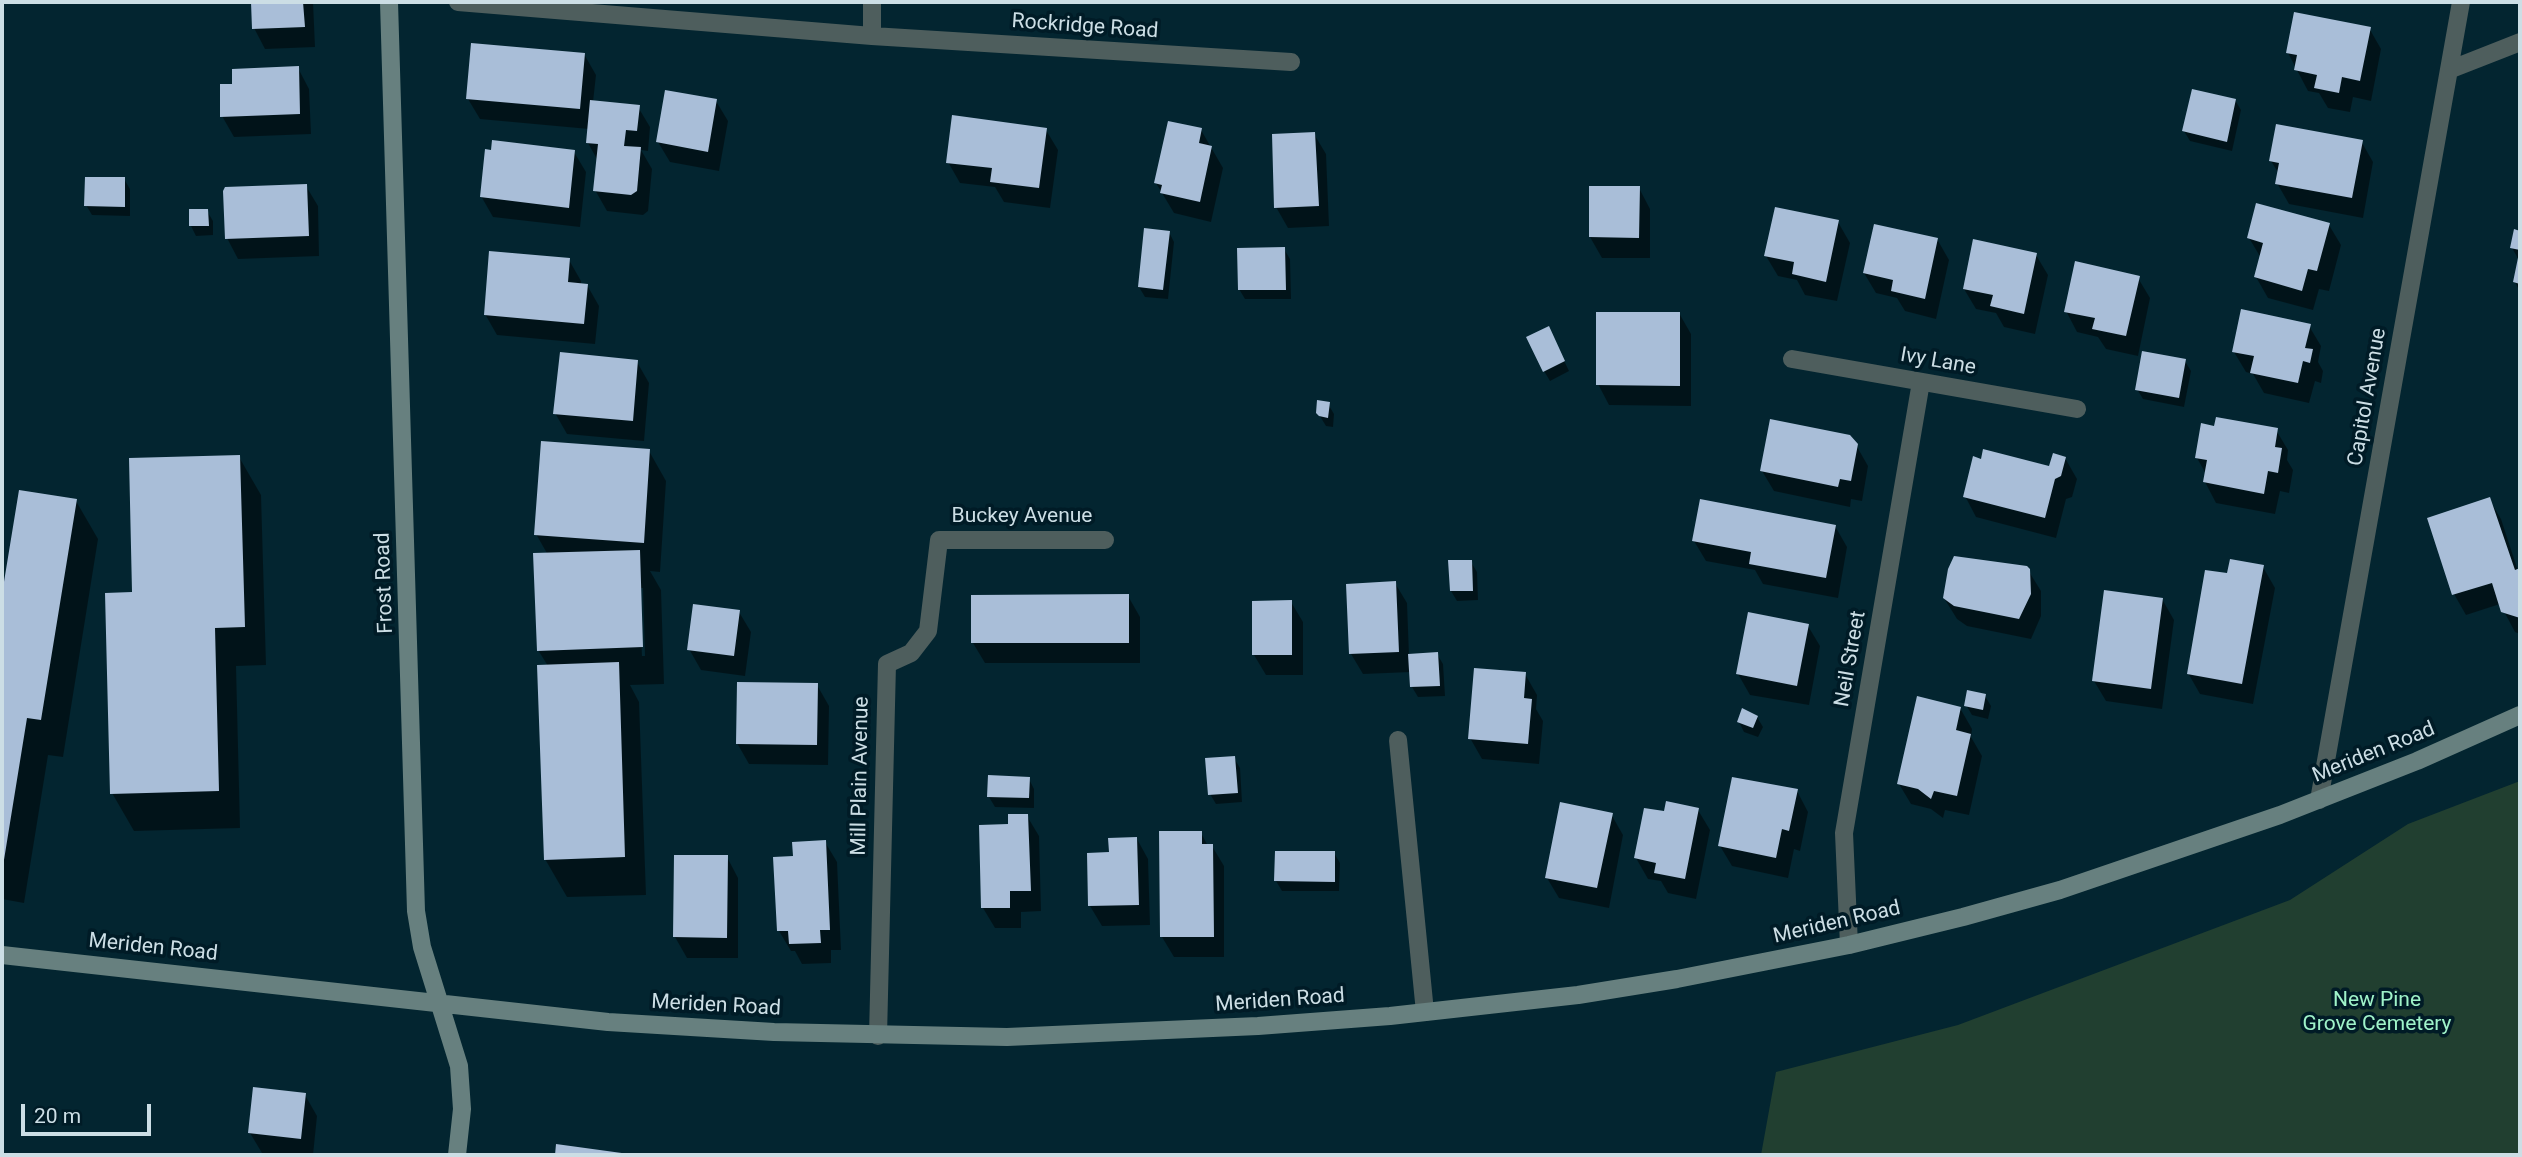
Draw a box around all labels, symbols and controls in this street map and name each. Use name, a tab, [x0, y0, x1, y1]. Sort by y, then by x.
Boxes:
street label: Rockridge Road	[1011, 9, 1159, 45]
street label: Capitol Avenue	[2343, 326, 2393, 468]
street label: Ivy Lane	[1898, 343, 1978, 381]
street label: Buckey Avenue	[952, 504, 1092, 530]
street label: Frost Road	[371, 532, 399, 634]
street label: Neil Street	[1830, 609, 1872, 709]
street label: Mill Plain Avenue	[847, 696, 875, 856]
street label: Meriden Road	[2309, 717, 2439, 789]
street label: Meriden Road	[1771, 896, 1903, 950]
street label: Meriden Road	[87, 929, 219, 967]
street label: Meriden Road	[1214, 984, 1346, 1018]
park label: New Pine Grove Cemetery	[2302, 988, 2452, 1038]
street label: Meriden Road	[651, 990, 781, 1022]
scale bar	[24, 1090, 154, 1134]
text: 20 m	[34, 1104, 81, 1128]

